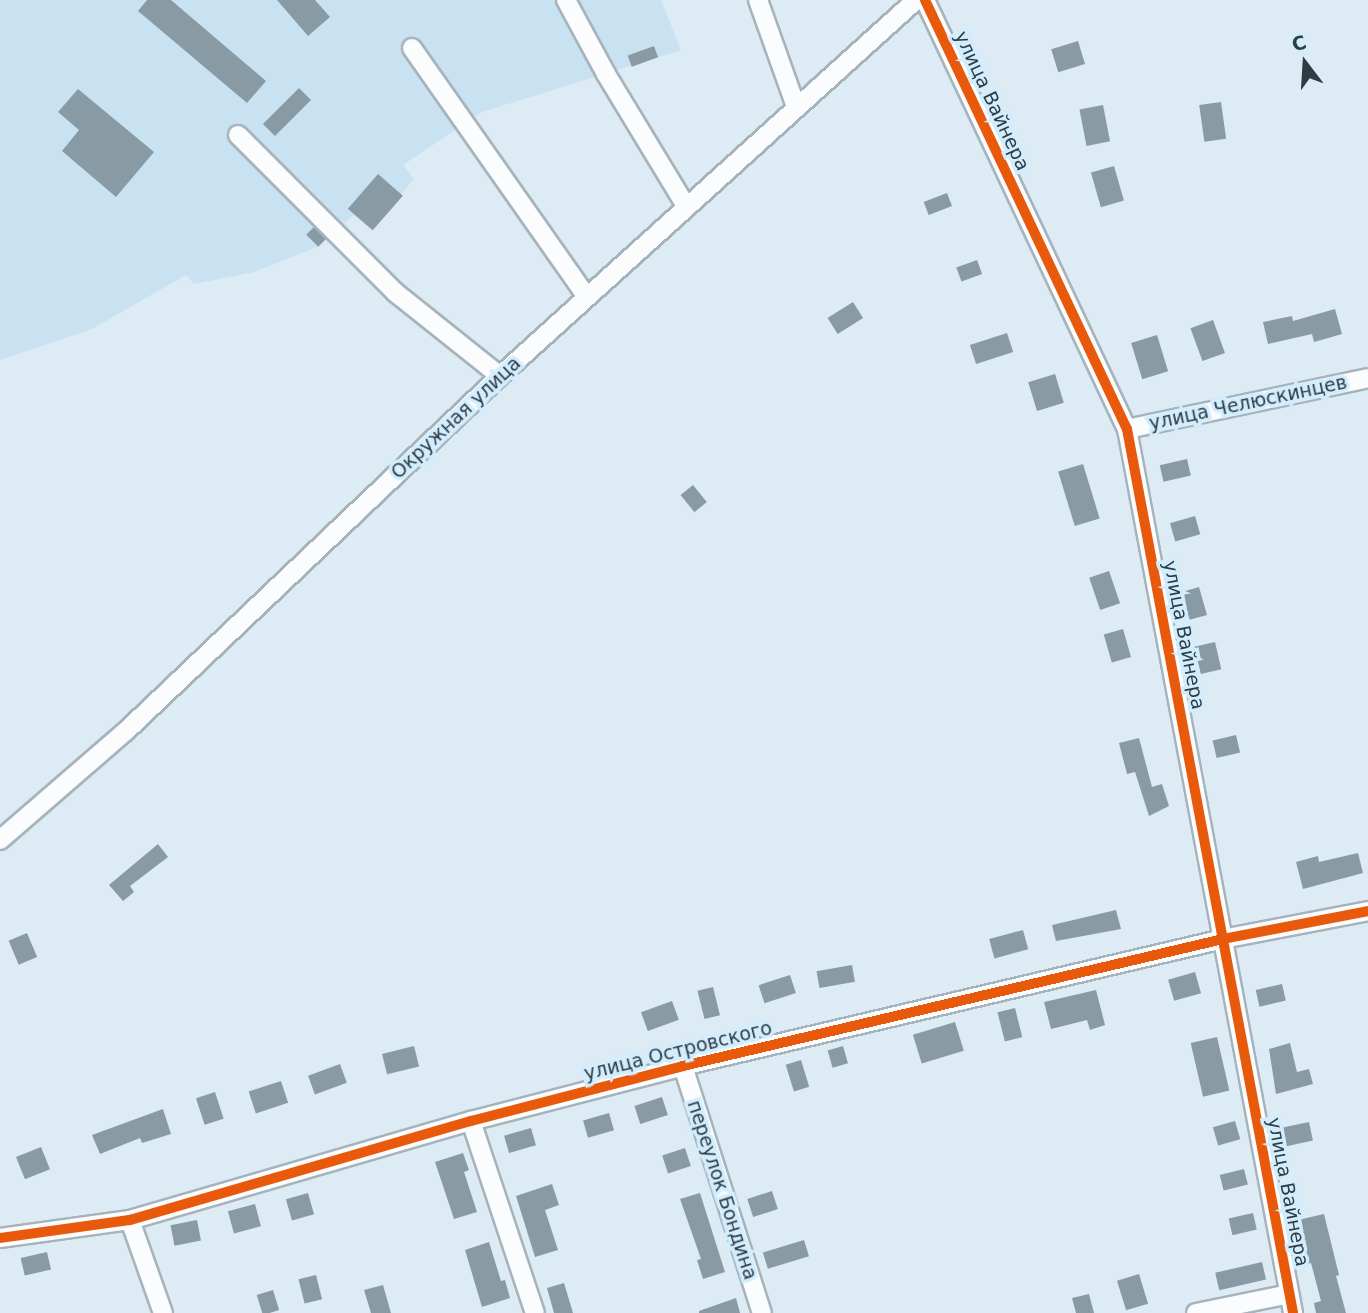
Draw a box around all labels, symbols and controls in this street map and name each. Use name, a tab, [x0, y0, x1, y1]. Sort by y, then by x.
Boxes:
street label: улица Вайнера	[950, 28, 1034, 174]
north arrow	[1270, 28, 1340, 98]
text: С	[1289, 30, 1309, 55]
street label: Окружная улица	[387, 352, 525, 484]
street label: улица Челюскинцев	[1147, 371, 1349, 435]
street label: улица Вайнера	[1158, 559, 1210, 711]
street label: улица Островского	[582, 1017, 774, 1085]
street label: переулок Бондина	[682, 1098, 762, 1282]
street label: улица Вайнера	[1262, 1116, 1314, 1268]

